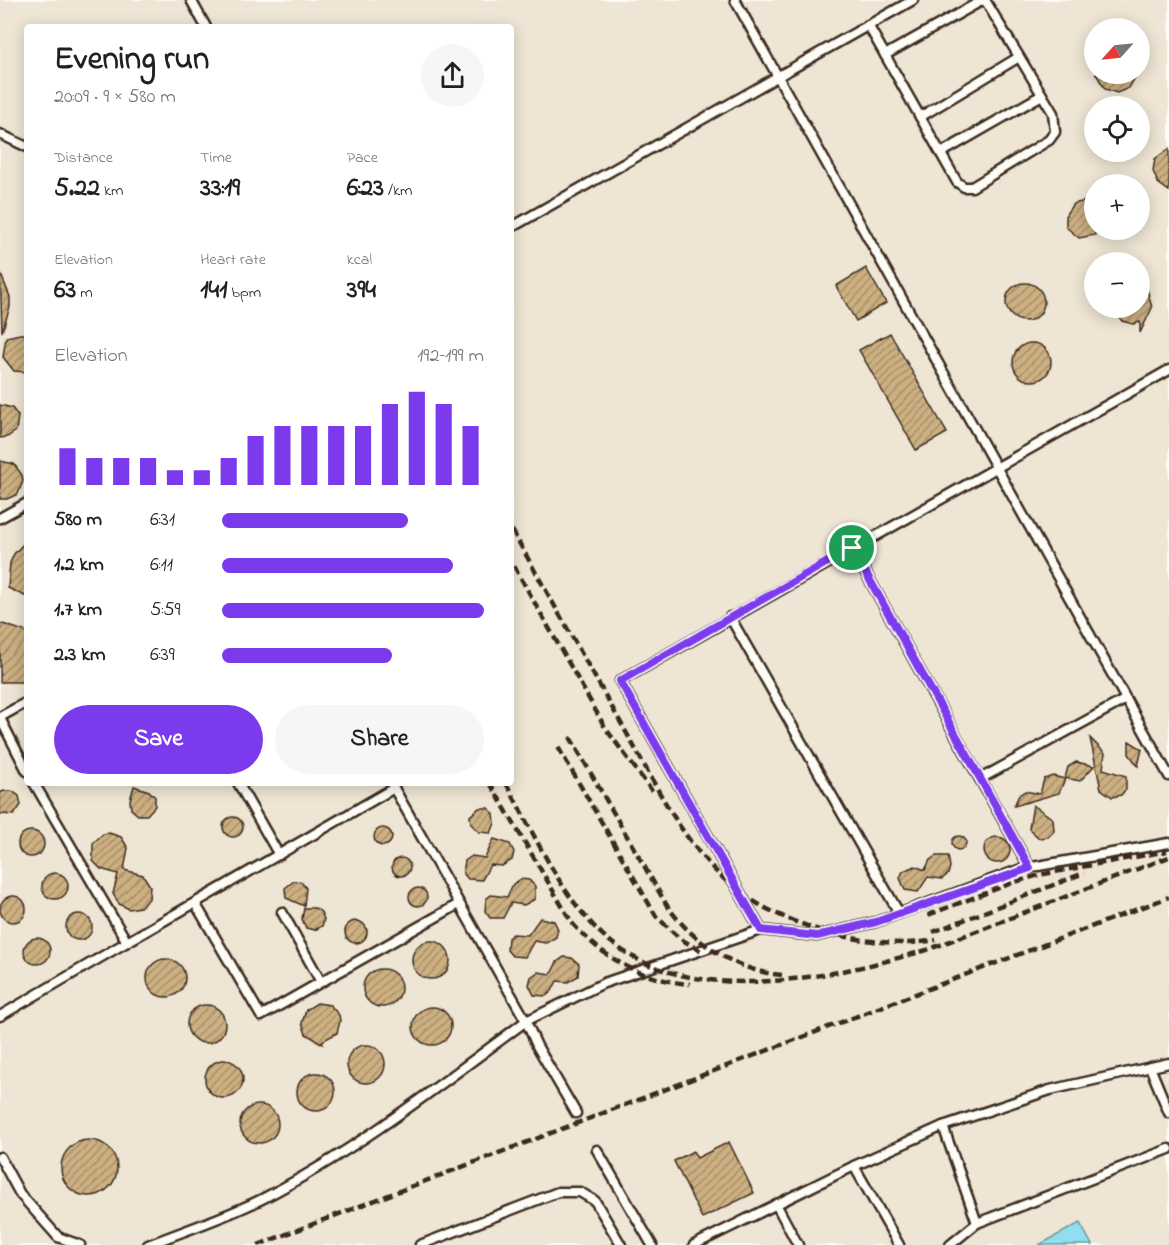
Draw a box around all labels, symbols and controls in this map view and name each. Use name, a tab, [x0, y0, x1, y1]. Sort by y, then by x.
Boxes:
north arrow	[1084, 18, 1150, 84]
map controls	[1084, 18, 1150, 318]
text: Evening run	[54, 36, 209, 84]
button: share	[421, 44, 484, 107]
text: 20:09 · 9 × 580 m	[54, 83, 176, 112]
button: locate	[1084, 96, 1150, 162]
text: Distance	[54, 146, 113, 170]
text: Time	[200, 146, 232, 170]
text: Pace	[347, 146, 378, 170]
text: 5.22	[54, 170, 100, 208]
text: 33:19	[200, 170, 240, 208]
text: 6:23	[347, 170, 384, 208]
button: +	[1084, 174, 1150, 240]
text: km	[100, 179, 123, 203]
text: /km	[384, 179, 412, 203]
text: Elevation	[54, 248, 113, 272]
text: Heart rate	[200, 248, 266, 272]
text: kcal	[347, 248, 372, 272]
button: −	[1084, 252, 1150, 318]
text: 63	[54, 272, 76, 310]
text: 141	[200, 272, 228, 310]
text: 394	[347, 272, 376, 310]
text: m	[76, 281, 93, 305]
text: bpm	[228, 281, 261, 305]
text: Elevation	[54, 342, 128, 371]
text: 192–199 m	[417, 342, 484, 371]
text: 580 m	[54, 506, 102, 535]
text: 6:31	[150, 506, 175, 535]
pin	[826, 522, 877, 573]
icon: arrive	[835, 531, 868, 564]
text: 1.2 km	[54, 551, 104, 580]
text: 6:11	[150, 551, 173, 580]
text: 1.7 km	[54, 596, 102, 625]
text: 5:59	[150, 596, 181, 625]
text: 2.3 km	[54, 641, 106, 670]
text: 6:39	[150, 641, 175, 670]
button: Save	[54, 705, 263, 774]
button: Share	[275, 705, 484, 774]

